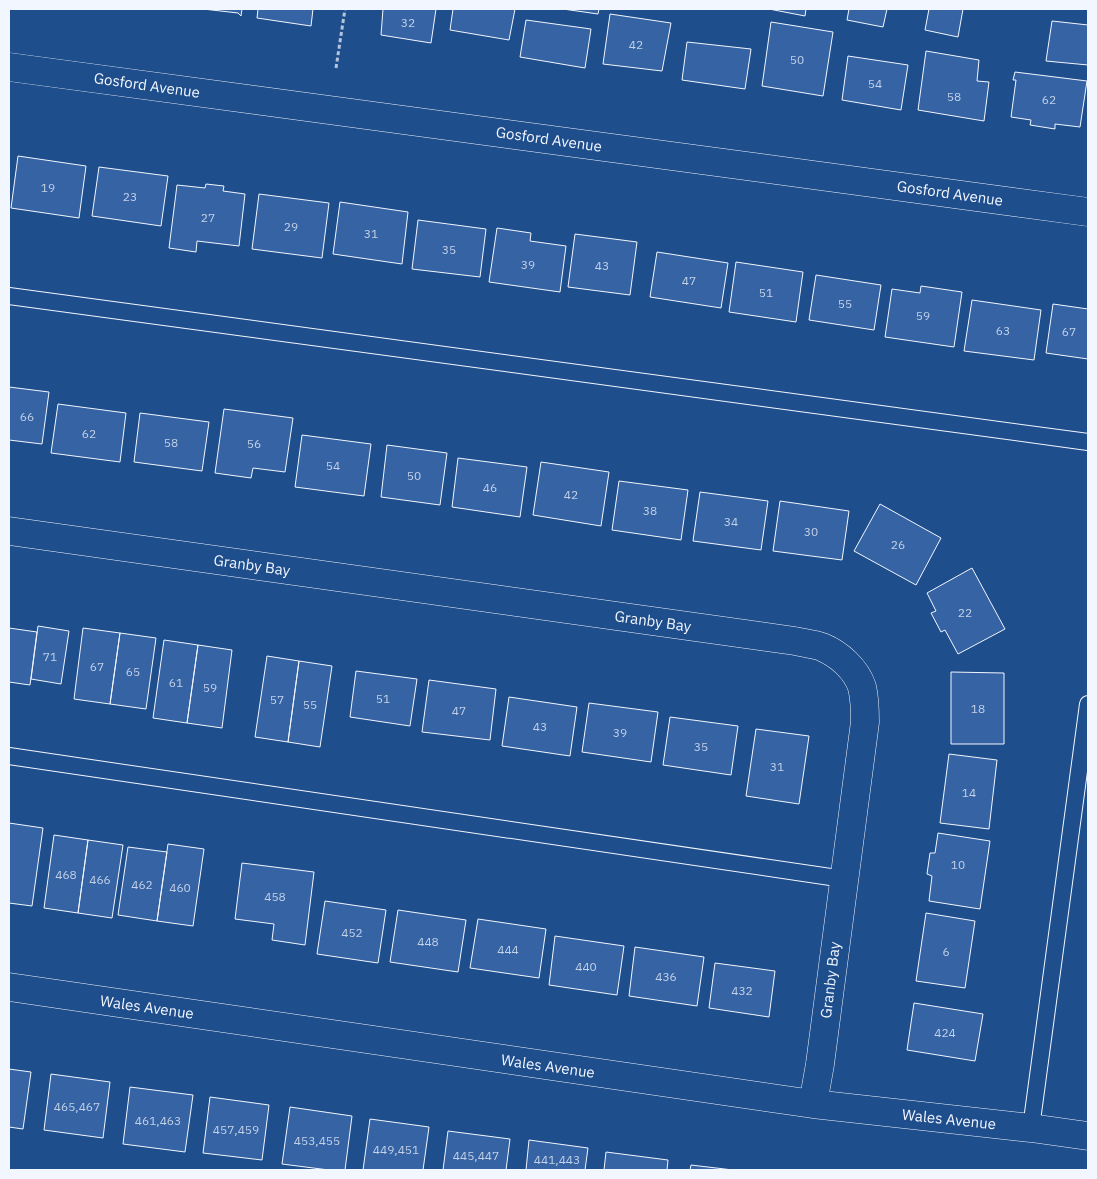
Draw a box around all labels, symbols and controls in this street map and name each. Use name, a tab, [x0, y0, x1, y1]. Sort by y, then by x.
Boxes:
house number: 32	[401, 15, 415, 30]
house number: 42	[629, 37, 643, 52]
house number: 50	[790, 52, 804, 67]
street label: Gosford Avenue	[93, 68, 201, 102]
house number: 54	[868, 76, 882, 91]
house number: 58	[947, 89, 961, 104]
house number: 62	[1042, 92, 1056, 107]
street label: Gosford Avenue	[495, 122, 603, 156]
street label: Gosford Avenue	[896, 176, 1004, 210]
house number: 19	[41, 180, 55, 195]
house number: 23	[123, 189, 137, 204]
house number: 27	[201, 210, 215, 225]
house number: 29	[284, 219, 298, 234]
house number: 31	[364, 226, 378, 241]
house number: 35	[442, 242, 456, 257]
house number: 39	[521, 257, 535, 272]
house number: 43	[595, 258, 609, 273]
house number: 47	[682, 273, 696, 288]
house number: 51	[759, 285, 773, 300]
house number: 55	[838, 296, 852, 311]
house number: 59	[916, 308, 930, 323]
house number: 63	[996, 323, 1010, 338]
house number: 67	[1062, 324, 1076, 339]
house number: 66	[20, 409, 34, 424]
house number: 62	[82, 426, 96, 441]
house number: 58	[164, 435, 178, 450]
house number: 56	[247, 436, 261, 451]
house number: 54	[326, 458, 340, 473]
house number: 50	[407, 468, 421, 483]
house number: 46	[483, 480, 497, 495]
house number: 42	[564, 487, 578, 502]
house number: 38	[643, 503, 657, 518]
house number: 34	[724, 514, 738, 529]
house number: 30	[804, 524, 818, 539]
house number: 26	[891, 537, 905, 552]
street label: Granby Bay	[212, 550, 292, 580]
house number: 22	[958, 605, 972, 620]
street label: Granby Bay	[613, 606, 693, 636]
house number: 71	[43, 649, 57, 664]
house number: 67	[90, 659, 104, 674]
house number: 65	[126, 664, 140, 679]
house number: 61	[169, 675, 183, 690]
house number: 59	[203, 680, 217, 695]
house number: 51	[376, 691, 390, 706]
house number: 57	[270, 692, 284, 707]
house number: 55	[303, 697, 317, 712]
house number: 18	[971, 701, 985, 716]
house number: 47	[452, 703, 466, 718]
house number: 43	[533, 719, 547, 734]
house number: 39	[613, 725, 627, 740]
house number: 35	[694, 739, 708, 754]
house number: 31	[770, 759, 784, 774]
house number: 14	[962, 785, 976, 800]
house number: 10	[951, 857, 965, 872]
house number: 468	[55, 867, 77, 882]
house number: 466	[89, 872, 111, 887]
house number: 462	[131, 877, 153, 892]
house number: 460	[169, 880, 191, 895]
house number: 458	[264, 889, 286, 904]
house number: 452	[341, 925, 363, 940]
house number: 448	[417, 934, 439, 949]
street label: Granby Bay	[816, 940, 844, 1020]
house number: 444	[497, 942, 519, 957]
house number: 6	[942, 944, 950, 959]
house number: 440	[575, 959, 597, 974]
house number: 436	[655, 969, 677, 984]
house number: 432	[731, 983, 753, 998]
street label: Wales Avenue	[99, 991, 195, 1023]
house number: 424	[934, 1025, 956, 1040]
street label: Wales Avenue	[500, 1050, 596, 1082]
house number: 465,467	[54, 1099, 100, 1114]
street label: Wales Avenue	[901, 1105, 997, 1133]
house number: 461,463	[135, 1113, 181, 1128]
house number: 457,459	[213, 1122, 259, 1137]
house number: 453,455	[294, 1133, 340, 1148]
house number: 449,451	[373, 1142, 419, 1157]
house number: 445,447	[453, 1148, 499, 1163]
house number: 441,443	[534, 1152, 580, 1167]

